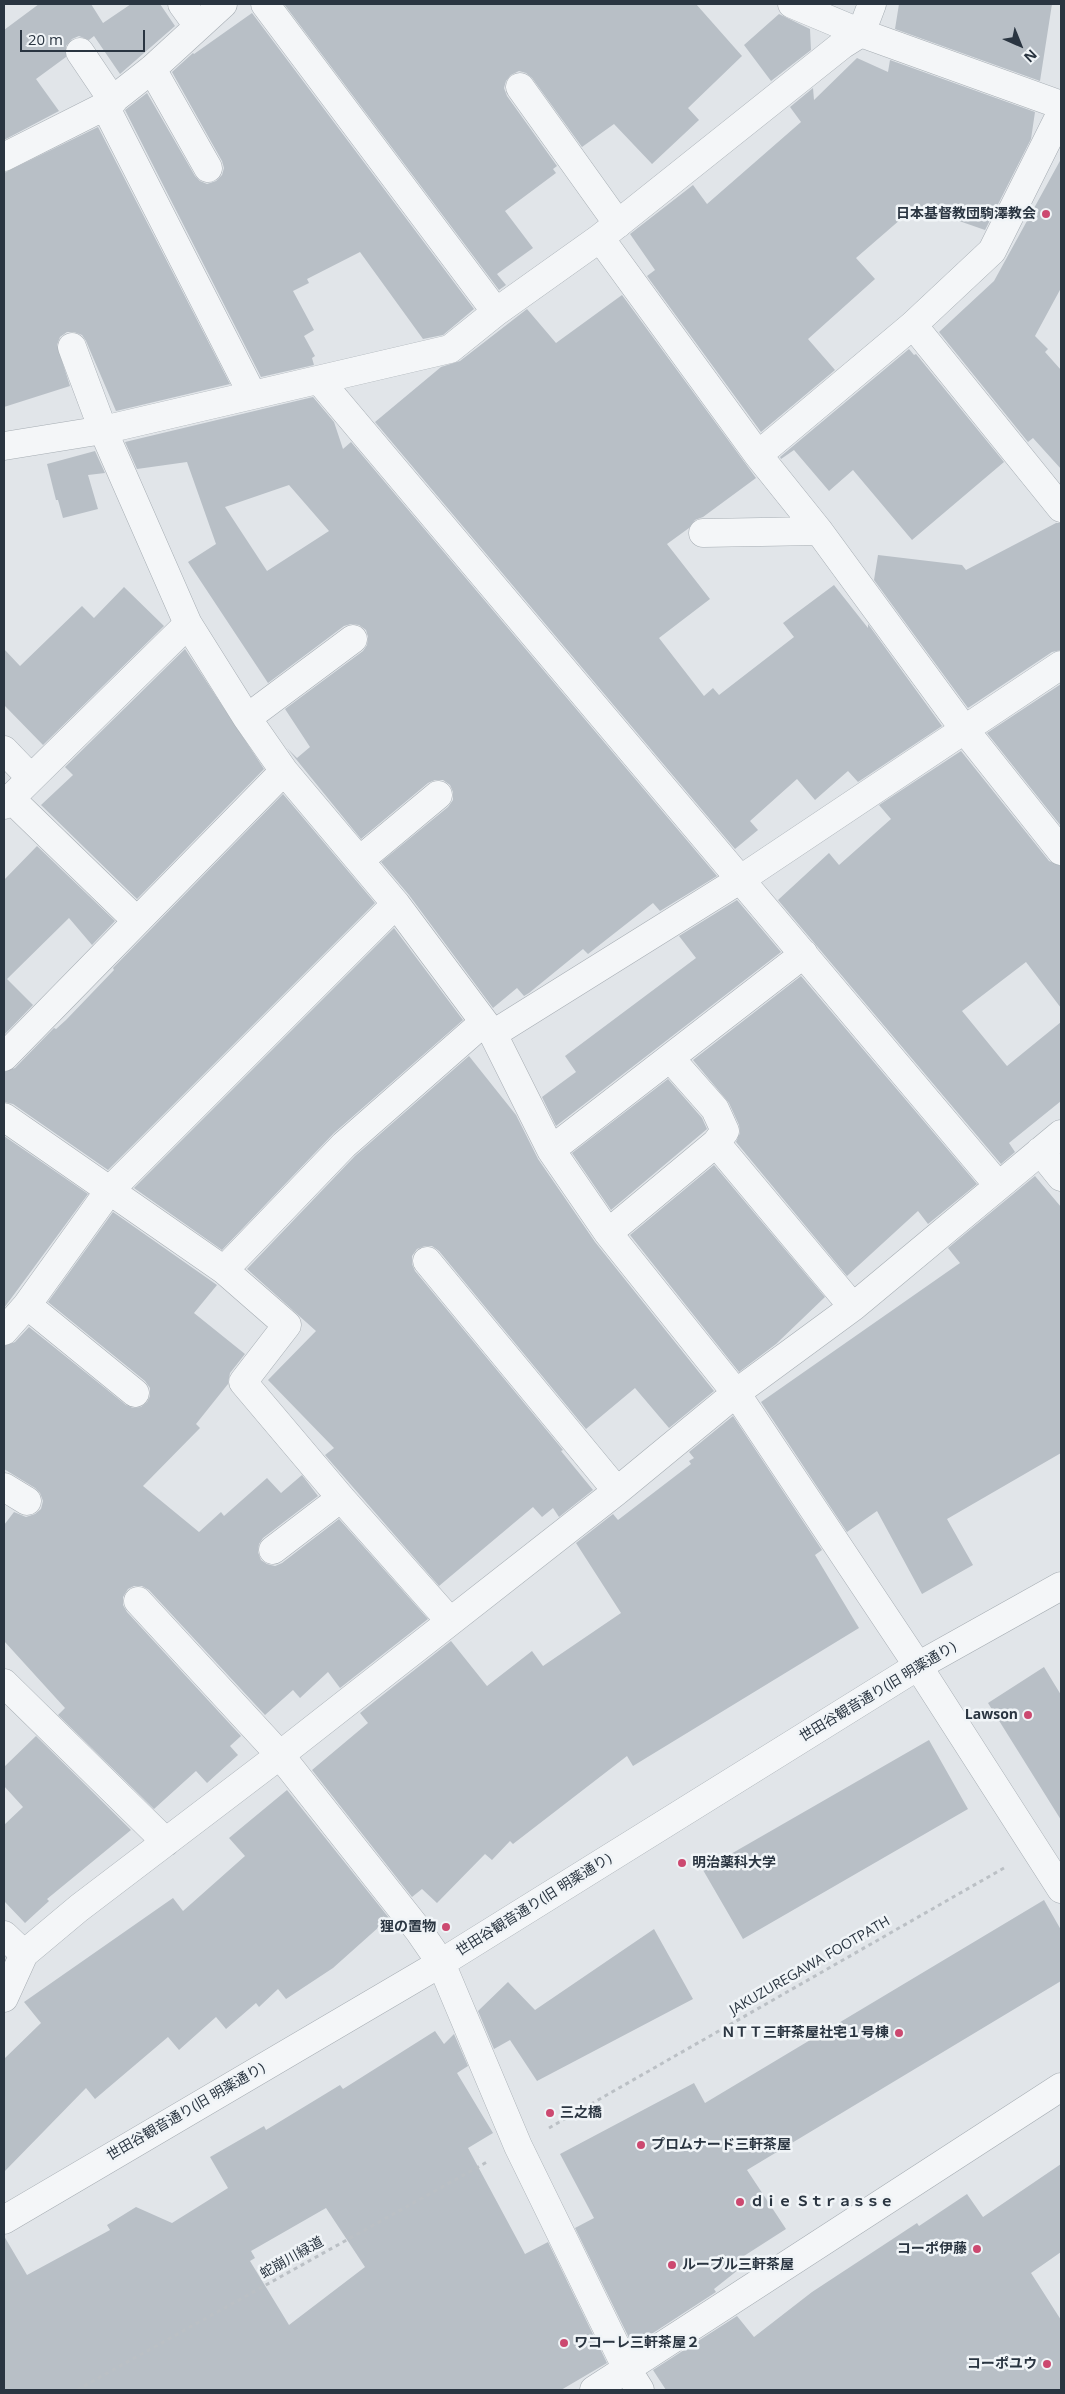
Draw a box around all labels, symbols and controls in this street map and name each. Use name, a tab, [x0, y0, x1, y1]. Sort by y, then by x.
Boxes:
scale bar	[22, 20, 148, 52]
north arrow	[995, 20, 1045, 70]
text: 20 m	[28, 29, 63, 49]
text: N	[1020, 45, 1041, 67]
place label: 日本基督教団駒澤教会	[896, 206, 1036, 222]
marker: 日本基督教団駒澤教会	[1040, 208, 1052, 220]
street label: 世田谷観音通り(旧 明薬通り)	[797, 1638, 959, 1746]
place label: Lawson	[965, 1707, 1018, 1723]
marker: Lawson	[1022, 1709, 1034, 1721]
street label: 世田谷観音通り(旧 明薬通り)	[453, 1850, 615, 1960]
place label: 明治薬科大学	[692, 1855, 776, 1871]
marker: 明治薬科大学	[676, 1857, 688, 1869]
street label: JAKUZUREGAWA FOOTPATH	[727, 1913, 893, 2019]
place label: 狸の置物	[380, 1919, 436, 1935]
marker: 狸の置物	[440, 1921, 452, 1933]
place label: ＮＴＴ三軒茶屋社宅１号棟	[721, 2025, 889, 2041]
marker: ＮＴＴ三軒茶屋社宅１号棟	[893, 2027, 905, 2039]
street label: 世田谷観音通り(旧 明薬通り)	[104, 2060, 268, 2164]
place label: 三之橋	[560, 2105, 602, 2121]
marker: 三之橋	[544, 2107, 556, 2119]
place label: プロムナード三軒茶屋	[651, 2137, 791, 2153]
marker: プロムナード三軒茶屋	[635, 2139, 647, 2151]
place label: ｄｉｅ Ｓｔｒａｓｓｅ	[750, 2194, 894, 2210]
marker: ｄｉｅ Ｓｔｒａｓｓｅ	[734, 2196, 746, 2208]
street label: 蛇崩川緑道	[257, 2234, 327, 2282]
place label: コーポ伊藤	[897, 2241, 967, 2257]
marker: コーポ伊藤	[971, 2243, 983, 2255]
place label: ルーブル三軒茶屋	[682, 2257, 794, 2273]
marker: ルーブル三軒茶屋	[666, 2259, 678, 2271]
place label: ワコーレ三軒茶屋２	[574, 2335, 700, 2351]
marker: ワコーレ三軒茶屋２	[558, 2337, 570, 2349]
place label: コーポユウ	[967, 2356, 1037, 2372]
marker: コーポユウ	[1041, 2358, 1053, 2370]

